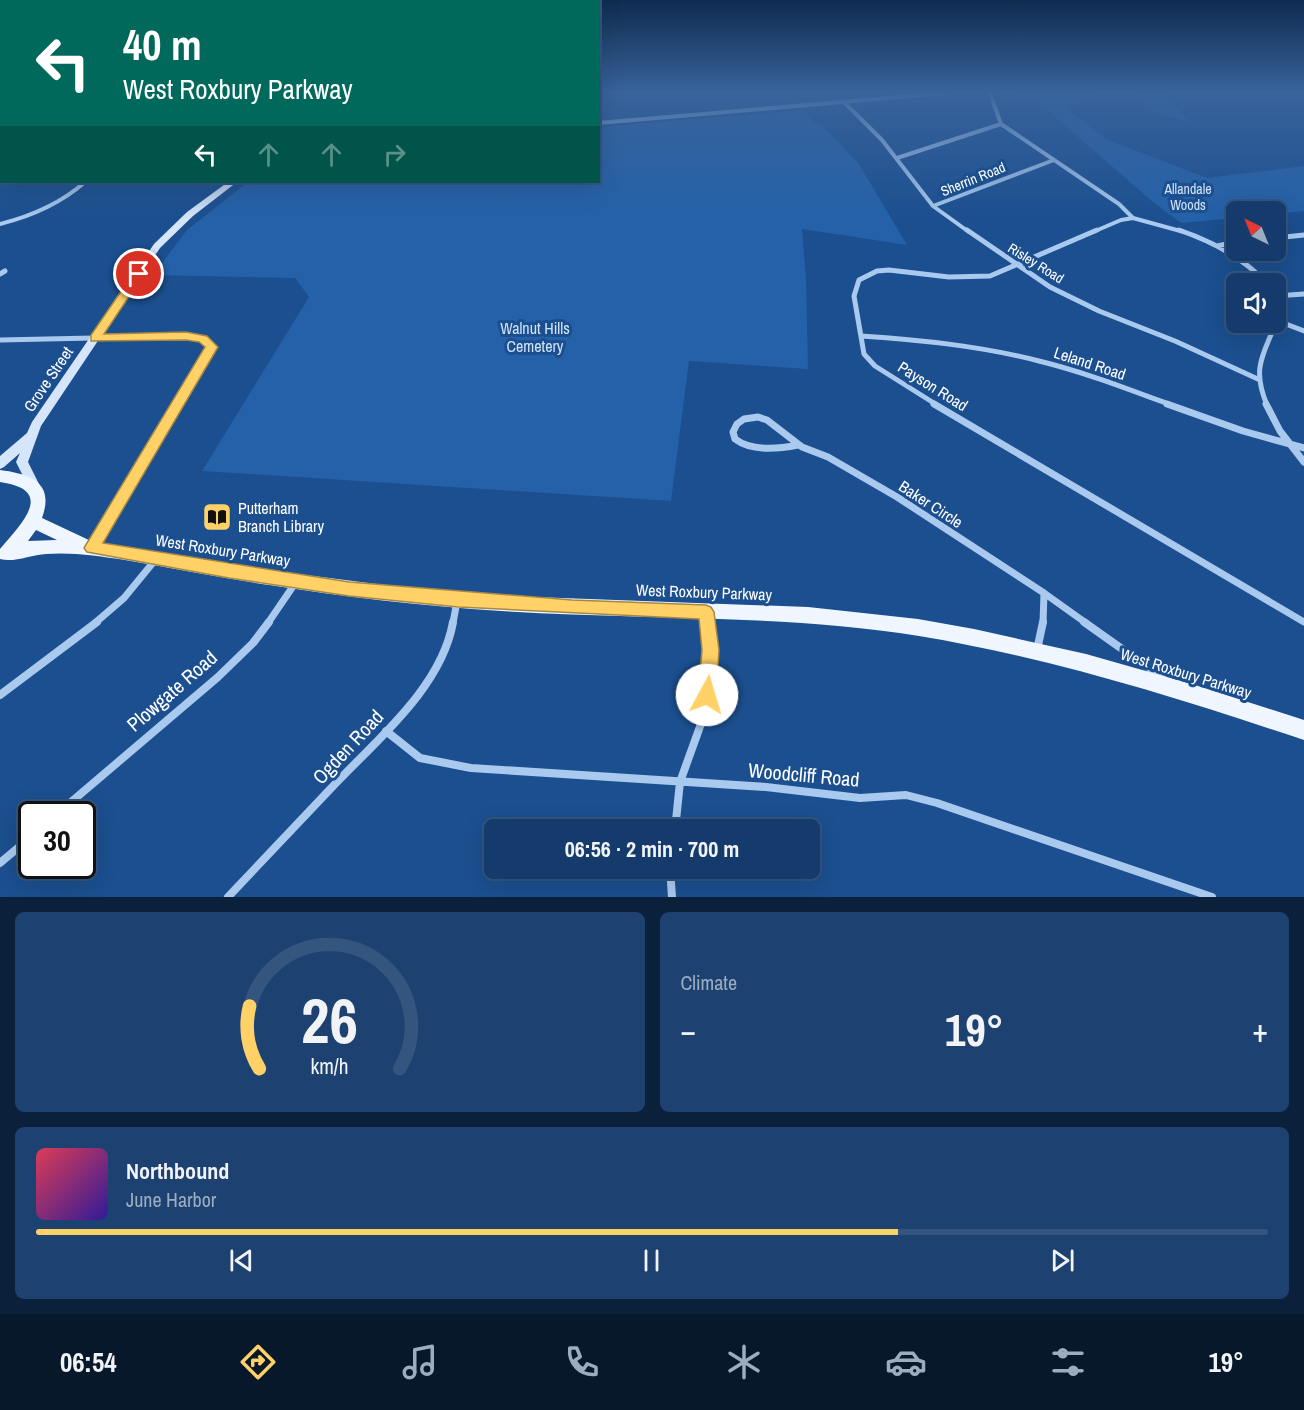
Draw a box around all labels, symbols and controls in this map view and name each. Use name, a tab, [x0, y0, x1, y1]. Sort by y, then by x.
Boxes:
text: 40 m	[123, 17, 202, 73]
icon: left	[24, 24, 102, 102]
text: West Roxbury Parkway	[123, 71, 353, 107]
icon: left	[189, 138, 222, 171]
icon: ahead	[252, 138, 285, 171]
icon: ahead	[315, 138, 348, 171]
icon: right	[378, 138, 411, 171]
street label: Sherrin Road	[938, 158, 1008, 200]
park label: Allandale Woods	[1163, 180, 1212, 214]
north arrow	[1226, 201, 1286, 261]
map controls	[1226, 201, 1286, 333]
street label: Risley Road	[1005, 239, 1067, 287]
pin	[113, 248, 164, 299]
icon: arrive	[122, 257, 155, 290]
button: sound	[1226, 273, 1286, 333]
park label: Walnut Hills Cemetery	[500, 317, 570, 357]
street label: Leland Road	[1051, 341, 1129, 385]
street label: Grove Street	[18, 342, 78, 416]
street label: Payson Road	[894, 356, 972, 416]
street label: Baker Circle	[895, 475, 967, 533]
place label: Putterham Branch Library	[238, 497, 324, 537]
library icon: Putterham Branch Library	[201, 501, 233, 533]
street label: West Roxbury Parkway	[154, 528, 292, 572]
street label: West Roxbury Parkway	[636, 579, 773, 605]
street label: West Roxbury Parkway	[1118, 643, 1255, 704]
street label: Plowgate Road	[121, 644, 223, 737]
position arrow	[675, 663, 739, 727]
street label: Ogden Road	[306, 703, 389, 790]
street label: Woodcliff Road	[747, 756, 861, 793]
speed limit sign: 30	[18, 801, 96, 879]
text: 06:56 · 2 min · 700 m	[565, 834, 739, 864]
text: Climate	[681, 969, 737, 996]
text: 26	[301, 978, 358, 1062]
text: 19°	[945, 999, 1004, 1060]
text: −	[681, 1008, 696, 1052]
text: +	[1252, 1008, 1268, 1052]
text: km/h	[311, 1052, 349, 1081]
text: Northbound	[126, 1156, 229, 1186]
text: June Harbor	[126, 1186, 216, 1213]
icon: previous	[225, 1244, 258, 1277]
icon: pause	[635, 1244, 668, 1277]
icon: next	[1046, 1244, 1079, 1277]
icon: directions	[237, 1341, 279, 1383]
icon: music	[399, 1341, 441, 1383]
icon: phone	[561, 1341, 603, 1383]
icon: climate	[723, 1341, 765, 1383]
icon: car	[885, 1341, 927, 1383]
icon: filters	[1047, 1341, 1089, 1383]
text: 06:54	[60, 1344, 117, 1380]
text: 19°	[1209, 1344, 1244, 1380]

